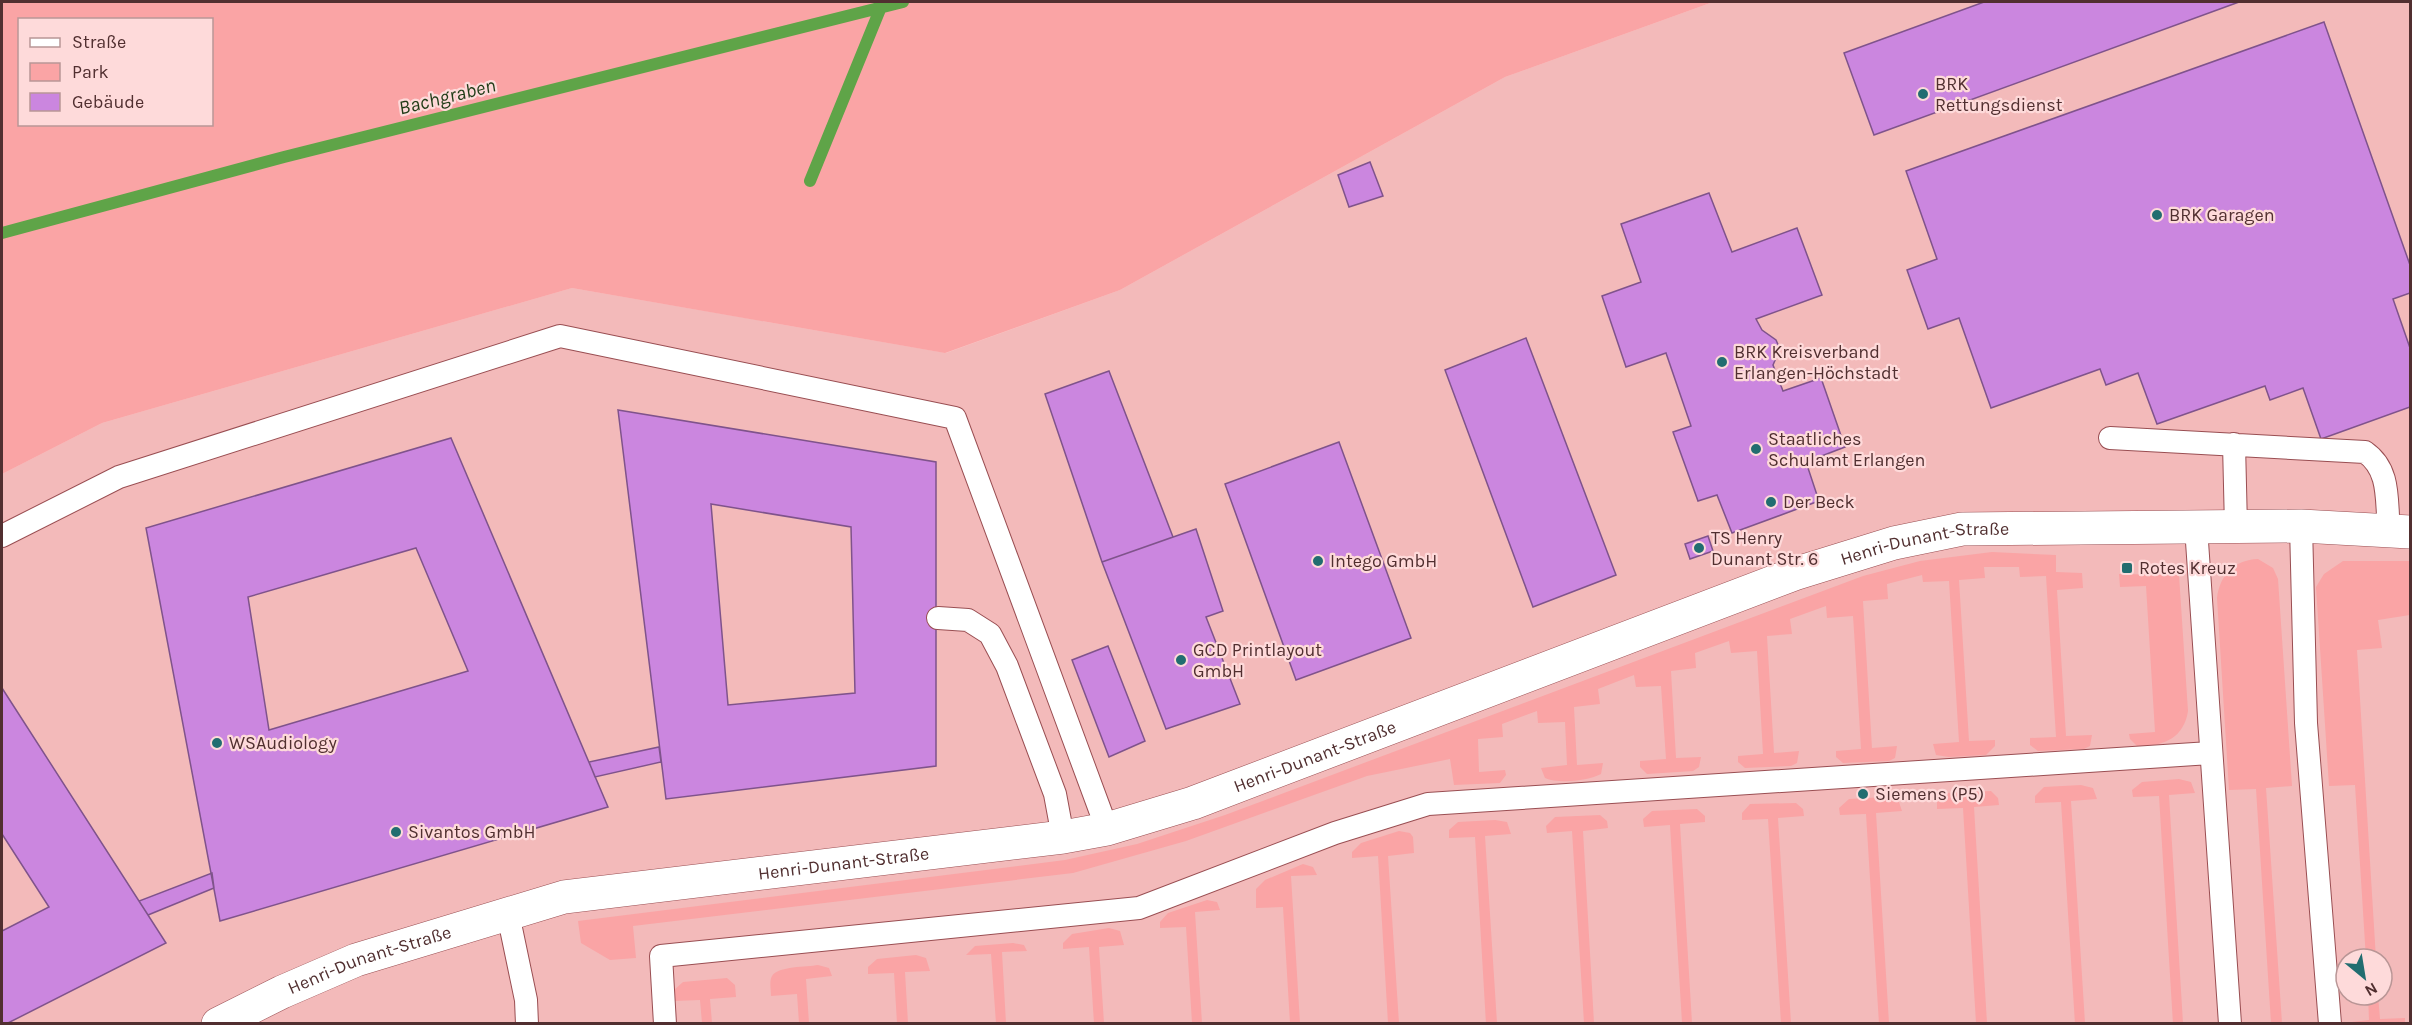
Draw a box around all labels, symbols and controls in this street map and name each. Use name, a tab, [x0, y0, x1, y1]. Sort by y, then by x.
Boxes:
legend	[18, 18, 213, 126]
text: Straße	[72, 31, 126, 53]
text: Park	[72, 61, 109, 83]
water label: Bachgraben	[396, 73, 498, 120]
place label: BRK Rettungsdienst	[1935, 73, 2063, 116]
marker: BRK Rettungsdienst	[1916, 87, 1930, 101]
text: Gebäude	[72, 91, 144, 113]
place label: BRK Garagen	[2169, 204, 2275, 226]
marker: BRK Garagen	[2150, 208, 2164, 222]
place label: BRK Kreisverband Erlangen-Höchstadt	[1734, 341, 1899, 384]
marker: BRK Kreisverband Erlangen-Höchstadt	[1715, 355, 1729, 369]
place label: Staatliches Schulamt Erlangen	[1768, 428, 1925, 471]
marker: Staatliches Schulamt Erlangen	[1749, 442, 1763, 456]
place label: Der Beck	[1783, 491, 1855, 513]
marker: Der Beck	[1764, 495, 1778, 509]
street label: Henri-Dunant-Straße	[1838, 517, 2009, 570]
place label: TS Henry Dunant Str. 6	[1711, 527, 1818, 570]
marker: TS Henry Dunant Str. 6	[1692, 541, 1706, 555]
place label: Intego GmbH	[1330, 550, 1437, 572]
marker: Intego GmbH	[1311, 554, 1325, 568]
place label: Rotes Kreuz	[2139, 557, 2236, 579]
marker: Rotes Kreuz	[2120, 561, 2134, 575]
place label: GCD Printlayout GmbH	[1193, 639, 1322, 682]
marker: GCD Printlayout GmbH	[1174, 653, 1188, 667]
street label: Henri-Dunant-Straße	[1230, 716, 1399, 798]
place label: WSAudiology	[229, 732, 337, 754]
marker: WSAudiology	[210, 736, 224, 750]
place label: Siemens (P5)	[1875, 783, 1984, 805]
marker: Siemens (P5)	[1856, 787, 1870, 801]
place label: Sivantos GmbH	[408, 821, 536, 843]
marker: Sivantos GmbH	[389, 825, 403, 839]
street label: Henri-Dunant-Straße	[757, 842, 930, 885]
street label: Henri-Dunant-Straße	[284, 921, 454, 999]
north arrow	[2334, 947, 2394, 1007]
text: N	[2362, 978, 2381, 1001]

